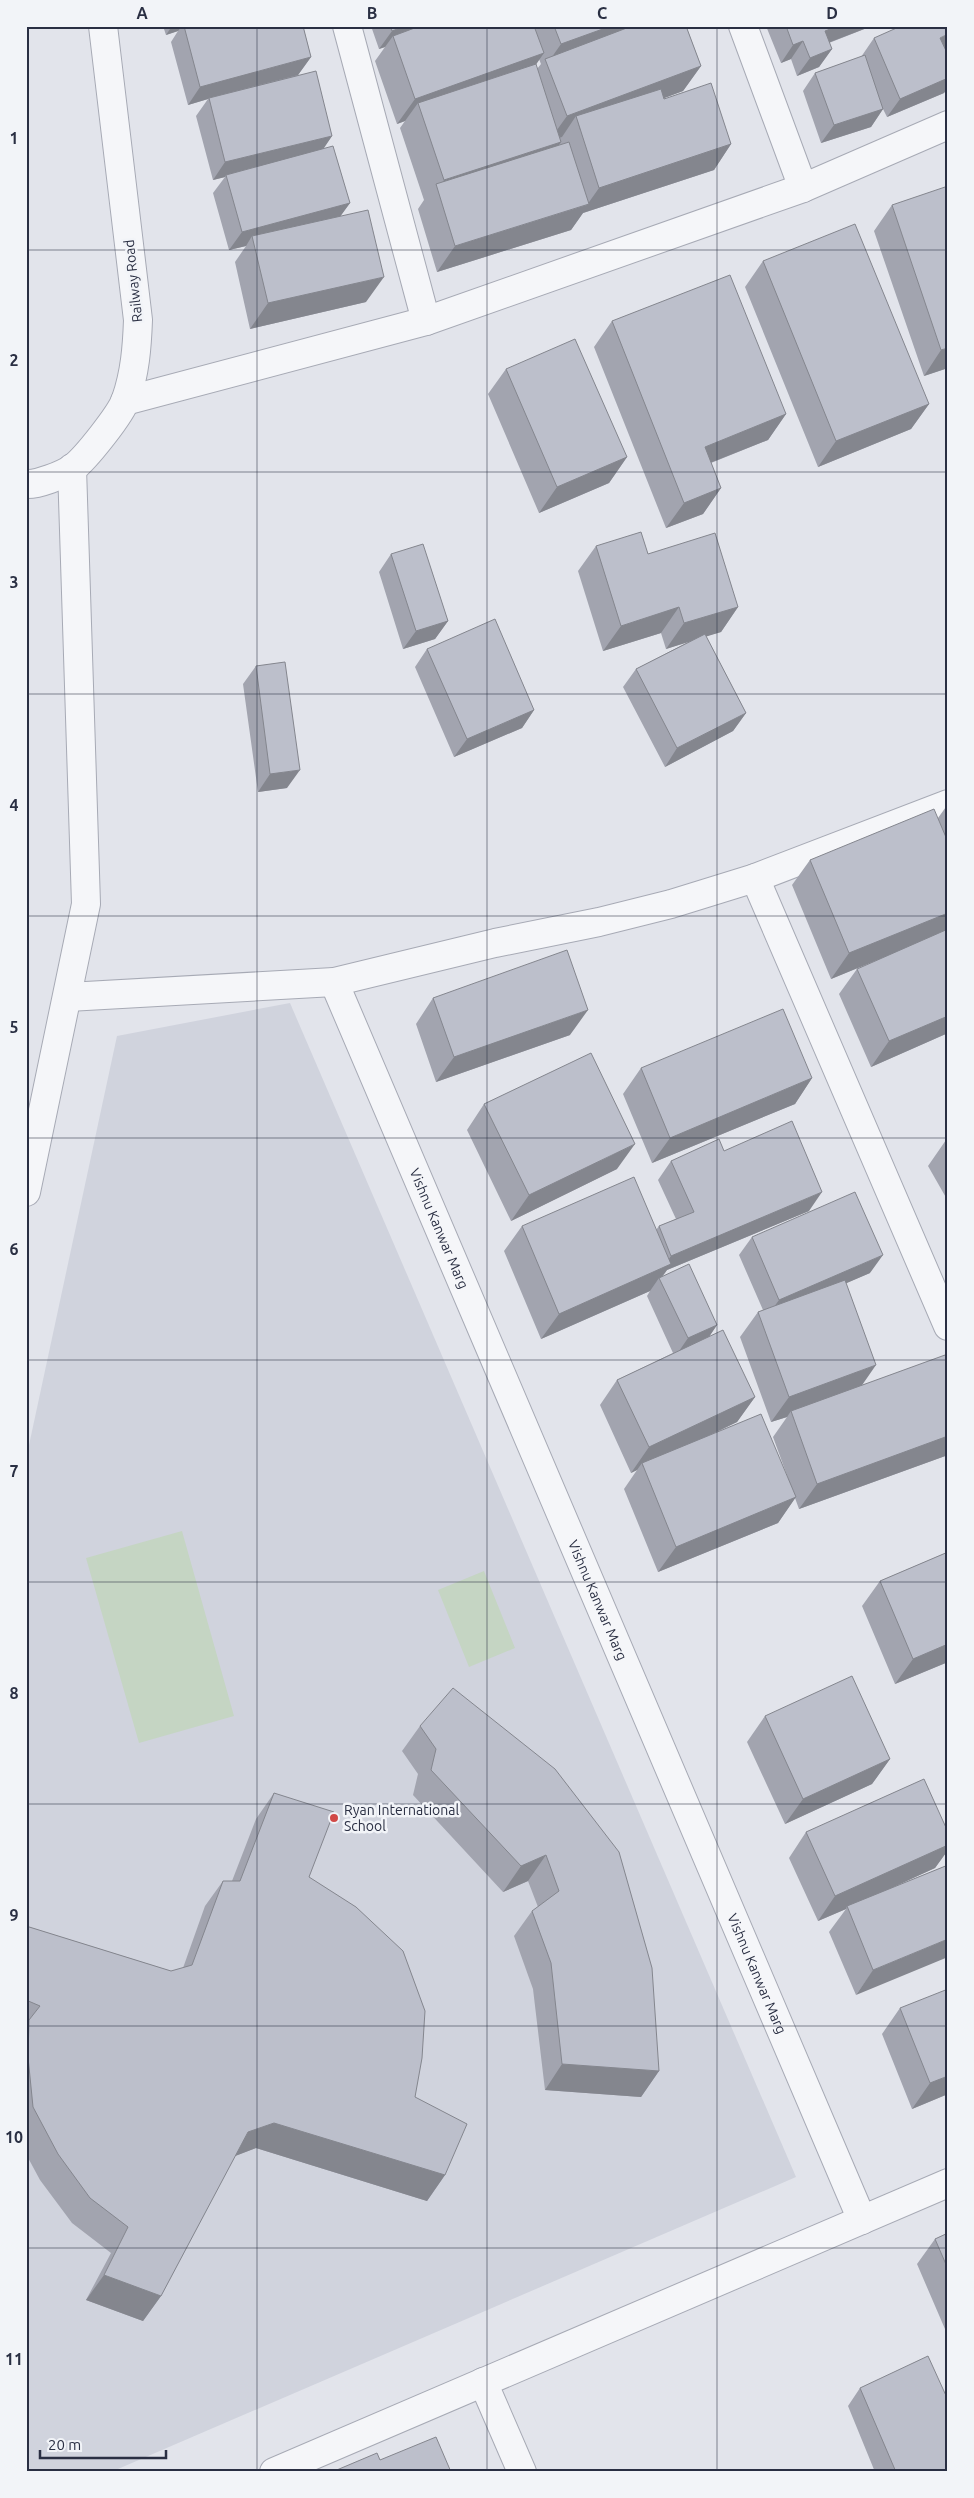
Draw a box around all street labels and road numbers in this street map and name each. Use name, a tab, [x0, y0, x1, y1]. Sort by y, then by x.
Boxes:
street label: Railway Road	[121, 239, 145, 323]
street label: Vishnu Kanwar Marg	[406, 1166, 472, 1291]
street label: Vishnu Kanwar Marg	[565, 1538, 630, 1663]
street label: Vishnu Kanwar Marg	[724, 1911, 790, 2036]

